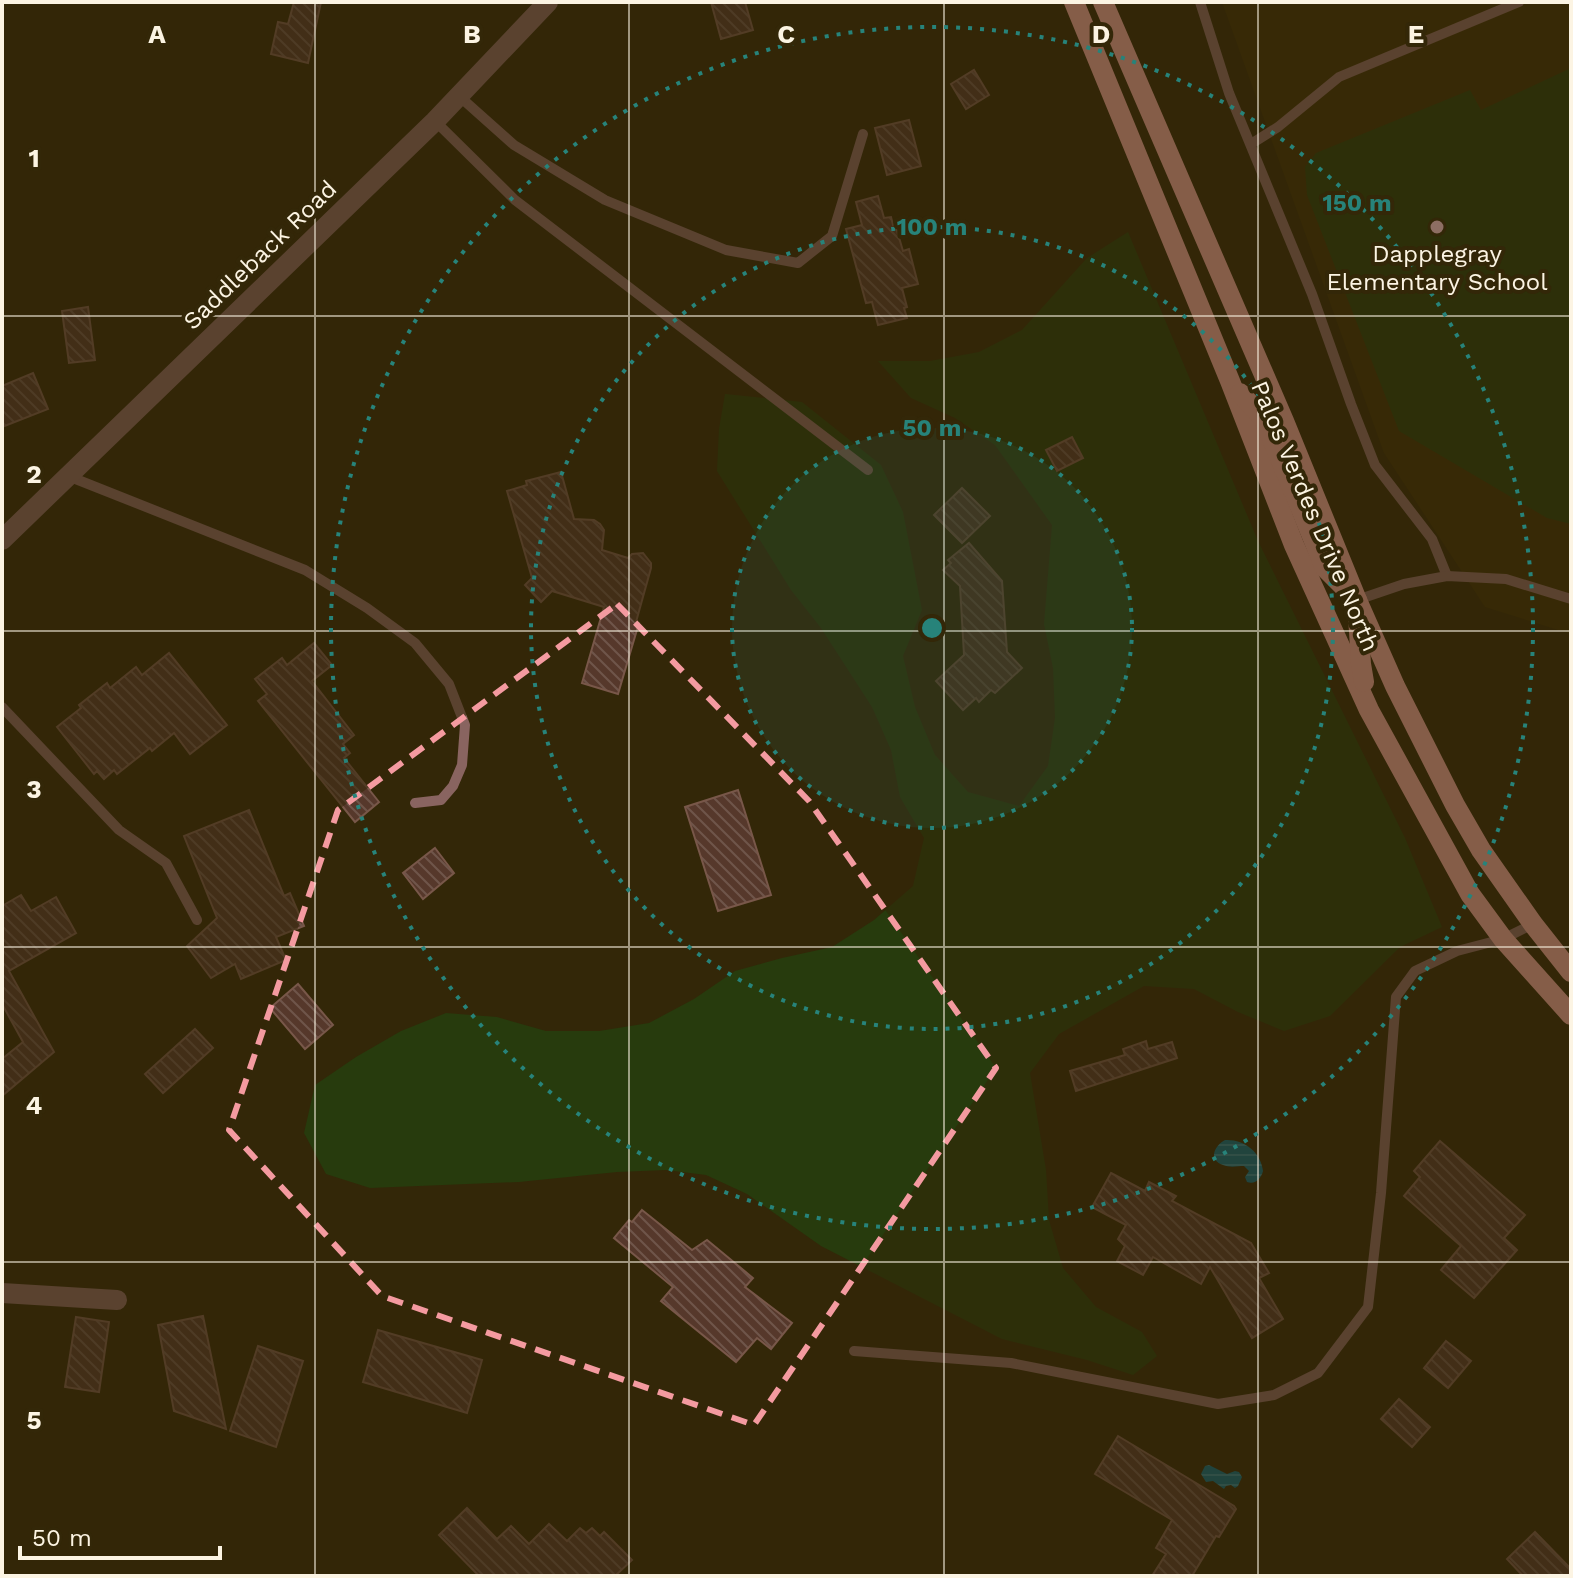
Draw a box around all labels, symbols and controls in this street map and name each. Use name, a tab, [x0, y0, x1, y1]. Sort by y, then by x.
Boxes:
text: A	[148, 19, 166, 49]
text: B	[463, 19, 481, 49]
text: C	[777, 19, 795, 49]
text: D	[1092, 19, 1110, 49]
text: E	[1408, 19, 1424, 49]
text: 1	[28, 143, 40, 173]
street label: Saddleback Road	[178, 175, 342, 335]
text: 150 m	[1322, 189, 1392, 217]
text: 100 m	[897, 213, 967, 241]
marker: Dapplegray Elementary School	[1428, 218, 1446, 236]
place label: Dapplegray Elementary School	[1326, 240, 1548, 296]
street label: Palos Verdes Drive North	[1245, 377, 1385, 655]
text: 50 m	[903, 414, 961, 442]
text: 2	[26, 459, 42, 489]
centre of rings	[918, 614, 946, 642]
text: 3	[26, 774, 42, 804]
text: 4	[26, 1090, 43, 1120]
text: 5	[26, 1405, 42, 1435]
scale bar	[20, 1510, 220, 1560]
text: 50 m	[32, 1524, 92, 1552]

